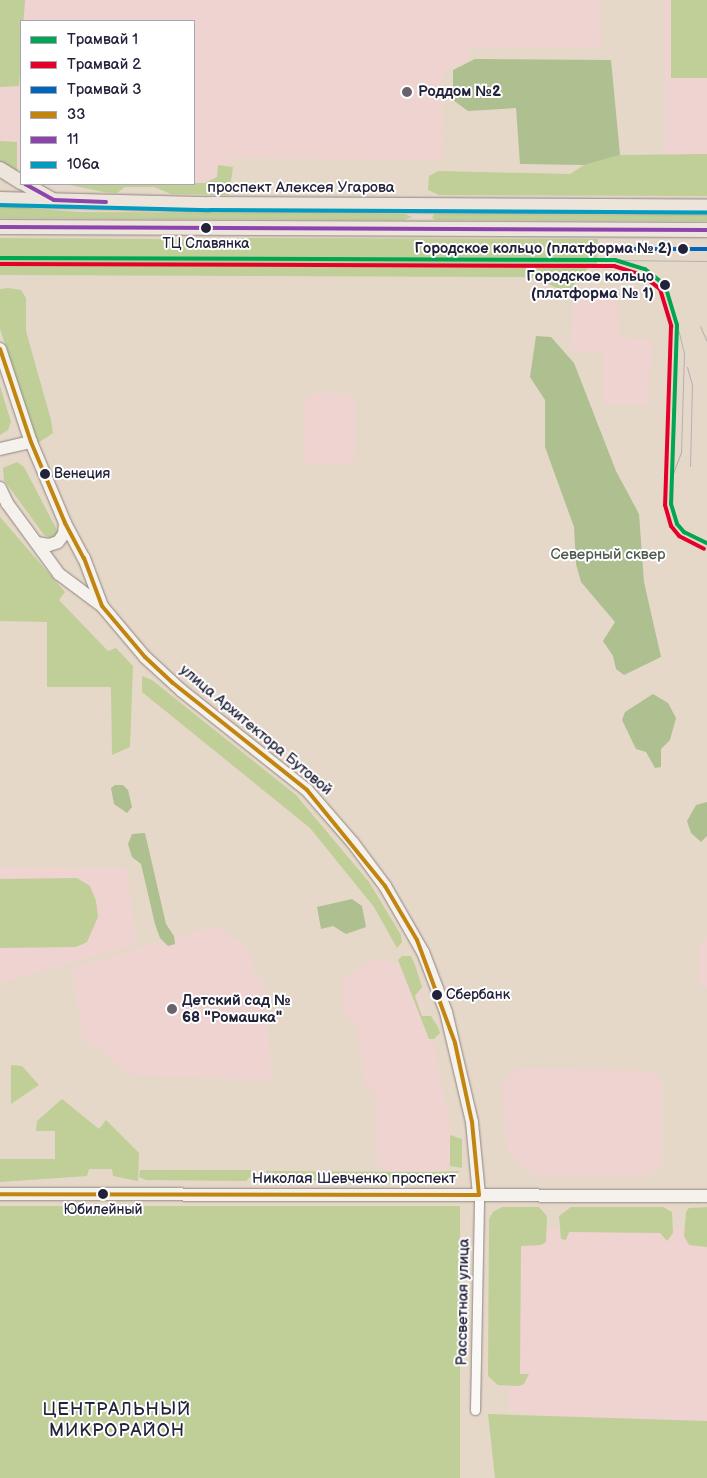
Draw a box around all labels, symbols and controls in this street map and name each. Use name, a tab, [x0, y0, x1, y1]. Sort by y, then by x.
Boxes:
legend	[20, 20, 195, 185]
text: Трамвай 1	[67, 30, 138, 49]
text: Трамвай 2	[67, 55, 141, 74]
text: Трамвай 3	[67, 80, 141, 99]
place label: Роддом №2	[418, 83, 501, 101]
marker: Роддом №2	[400, 85, 414, 99]
text: 33	[67, 105, 85, 124]
text: 11	[67, 130, 79, 149]
text: 106а	[67, 155, 100, 174]
street label: проспект Алексея Угарова	[207, 179, 395, 197]
marker: ТЦ Славянка	[201, 223, 211, 233]
place label: ТЦ Славянка	[163, 236, 249, 252]
place label: Городское кольцо (платформа № 2)	[415, 240, 672, 258]
marker: Городское кольцо (платформа № 2)	[676, 242, 690, 256]
place label: Городское кольцо (платформа № 1)	[526, 267, 654, 302]
marker: Городское кольцо (платформа № 1)	[658, 278, 672, 292]
place label: Венеция	[54, 466, 110, 482]
marker: Венеция	[40, 469, 50, 479]
park label: Северный сквер	[550, 546, 666, 564]
street label: улица Архитектора Бутовой	[176, 661, 336, 799]
place label: Сбербанк	[446, 987, 510, 1003]
marker: Сбербанк	[432, 990, 442, 1000]
place label: Детский сад № 68 "Ромашка"	[182, 991, 291, 1026]
marker: Детский сад № 68 "Ромашка"	[166, 1003, 178, 1015]
street label: Николая Шевченко проспект	[252, 1170, 456, 1188]
marker: Юбилейный	[98, 1189, 108, 1199]
place label: Юбилейный	[64, 1202, 142, 1218]
street label: Рассветная улица	[453, 1238, 473, 1366]
district label: ЦЕНТРАЛЬНЫЙ МИКРОРАЙОН	[41, 1400, 193, 1442]

